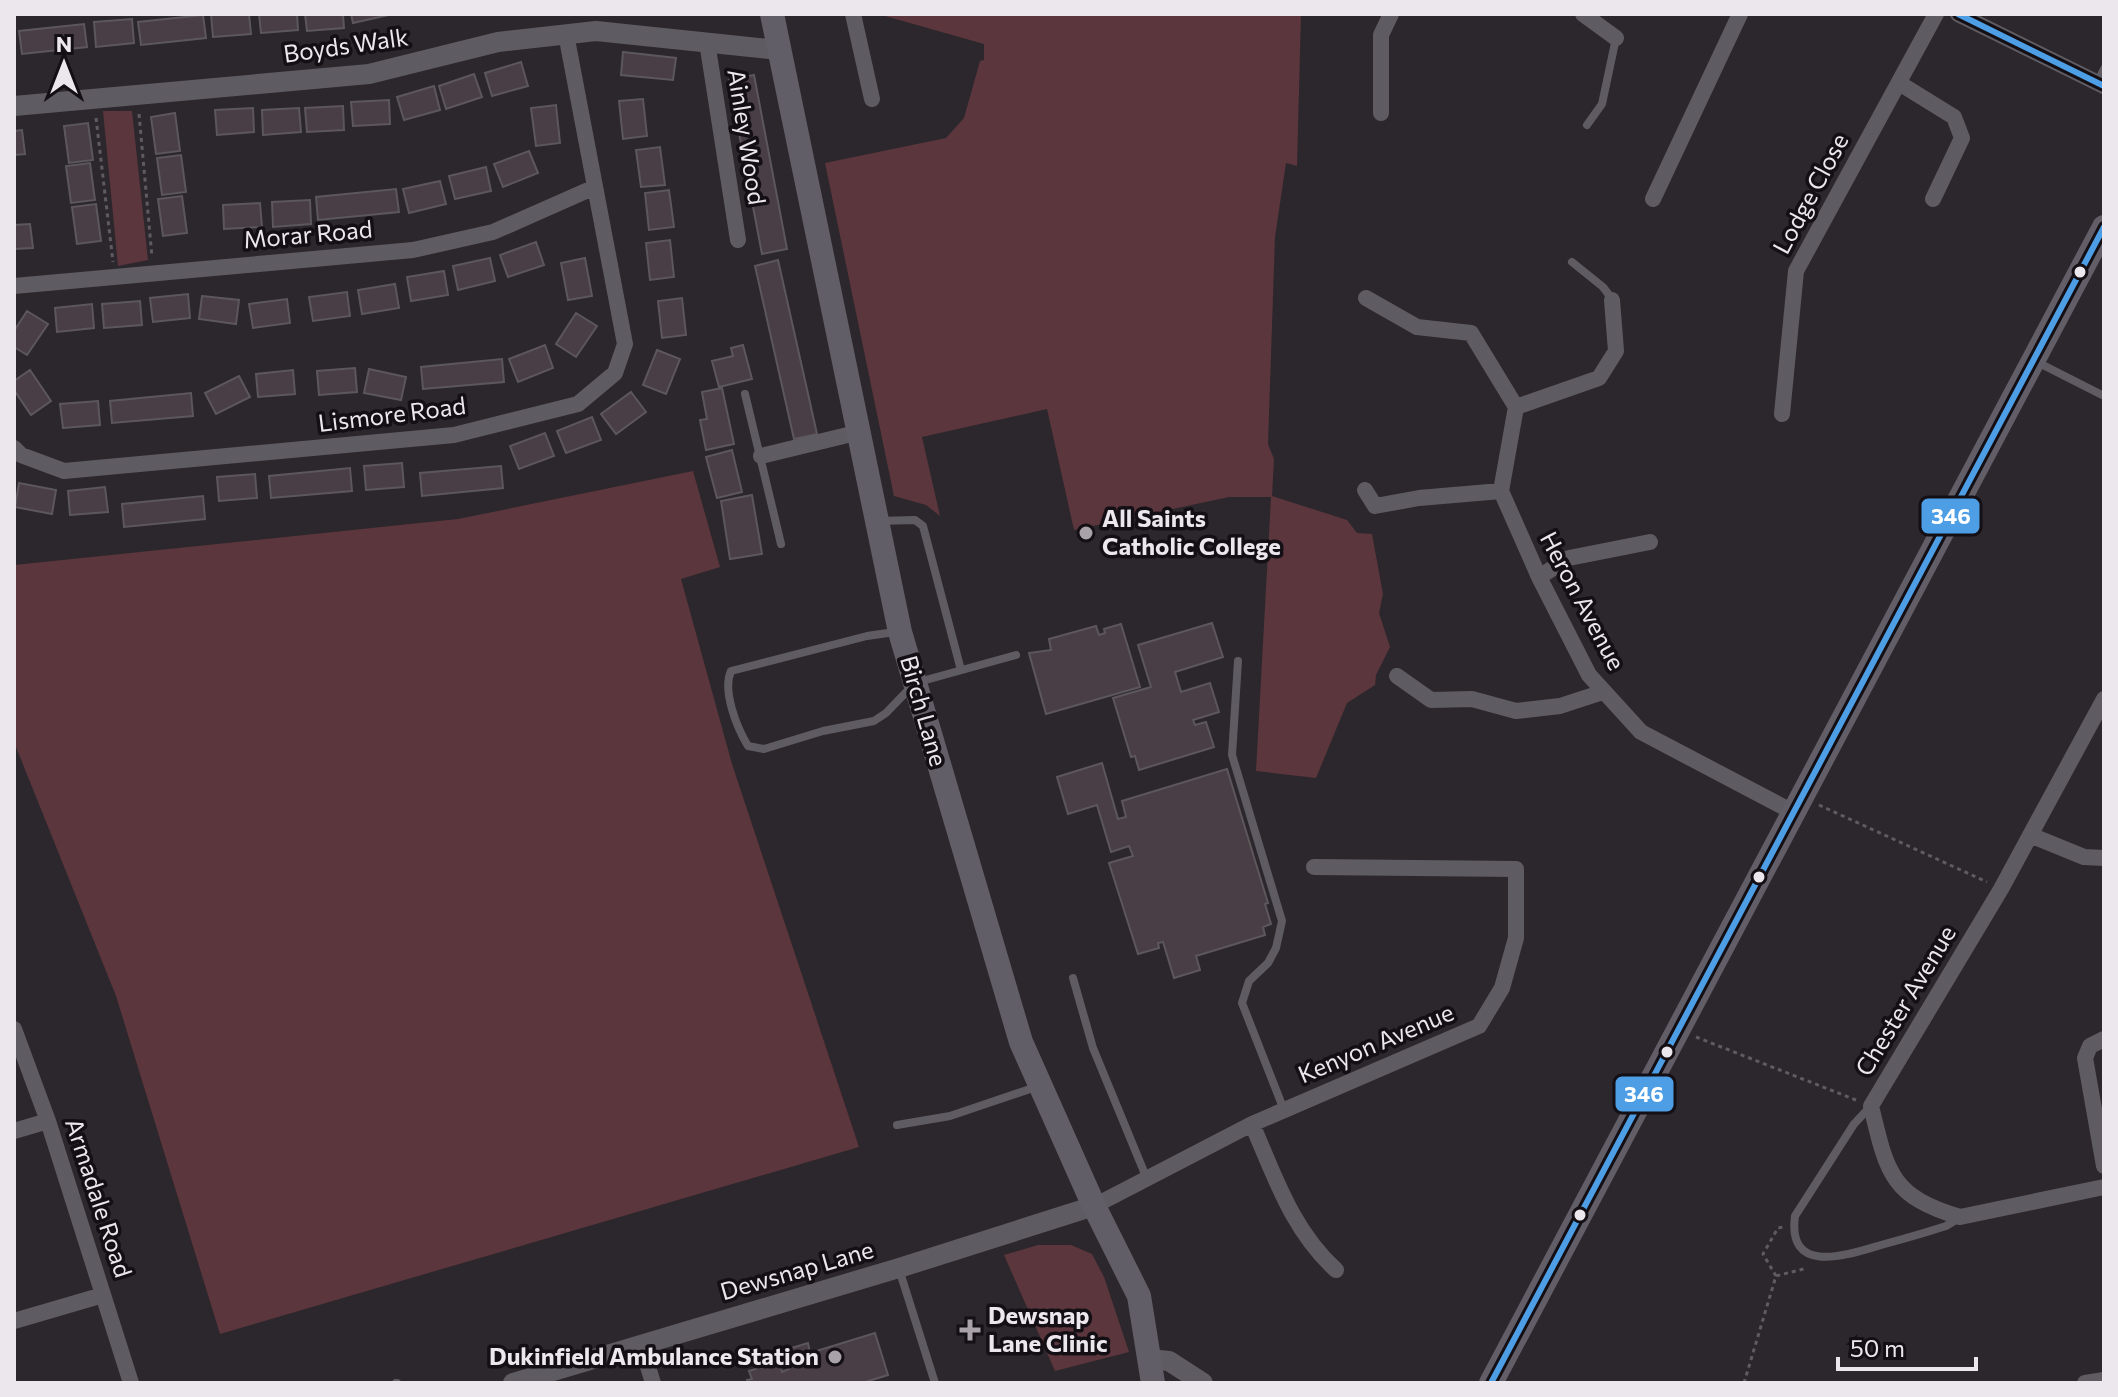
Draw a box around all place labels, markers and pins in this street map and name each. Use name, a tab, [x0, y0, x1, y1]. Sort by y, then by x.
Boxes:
unlabelled marker	[2072, 264, 2088, 280]
place label: All Saints Catholic College	[1102, 503, 1281, 560]
marker: All Saints Catholic College	[1077, 524, 1095, 542]
unlabelled marker	[1751, 869, 1767, 885]
unlabelled marker	[1659, 1044, 1675, 1060]
unlabelled marker	[1572, 1207, 1588, 1223]
place label: Dewsnap Lane Clinic	[988, 1300, 1108, 1357]
marker: Dewsnap Lane Clinic	[959, 1319, 981, 1341]
place label: Dukinfield Ambulance Station	[489, 1341, 819, 1370]
marker: Dukinfield Ambulance Station	[826, 1348, 844, 1366]

